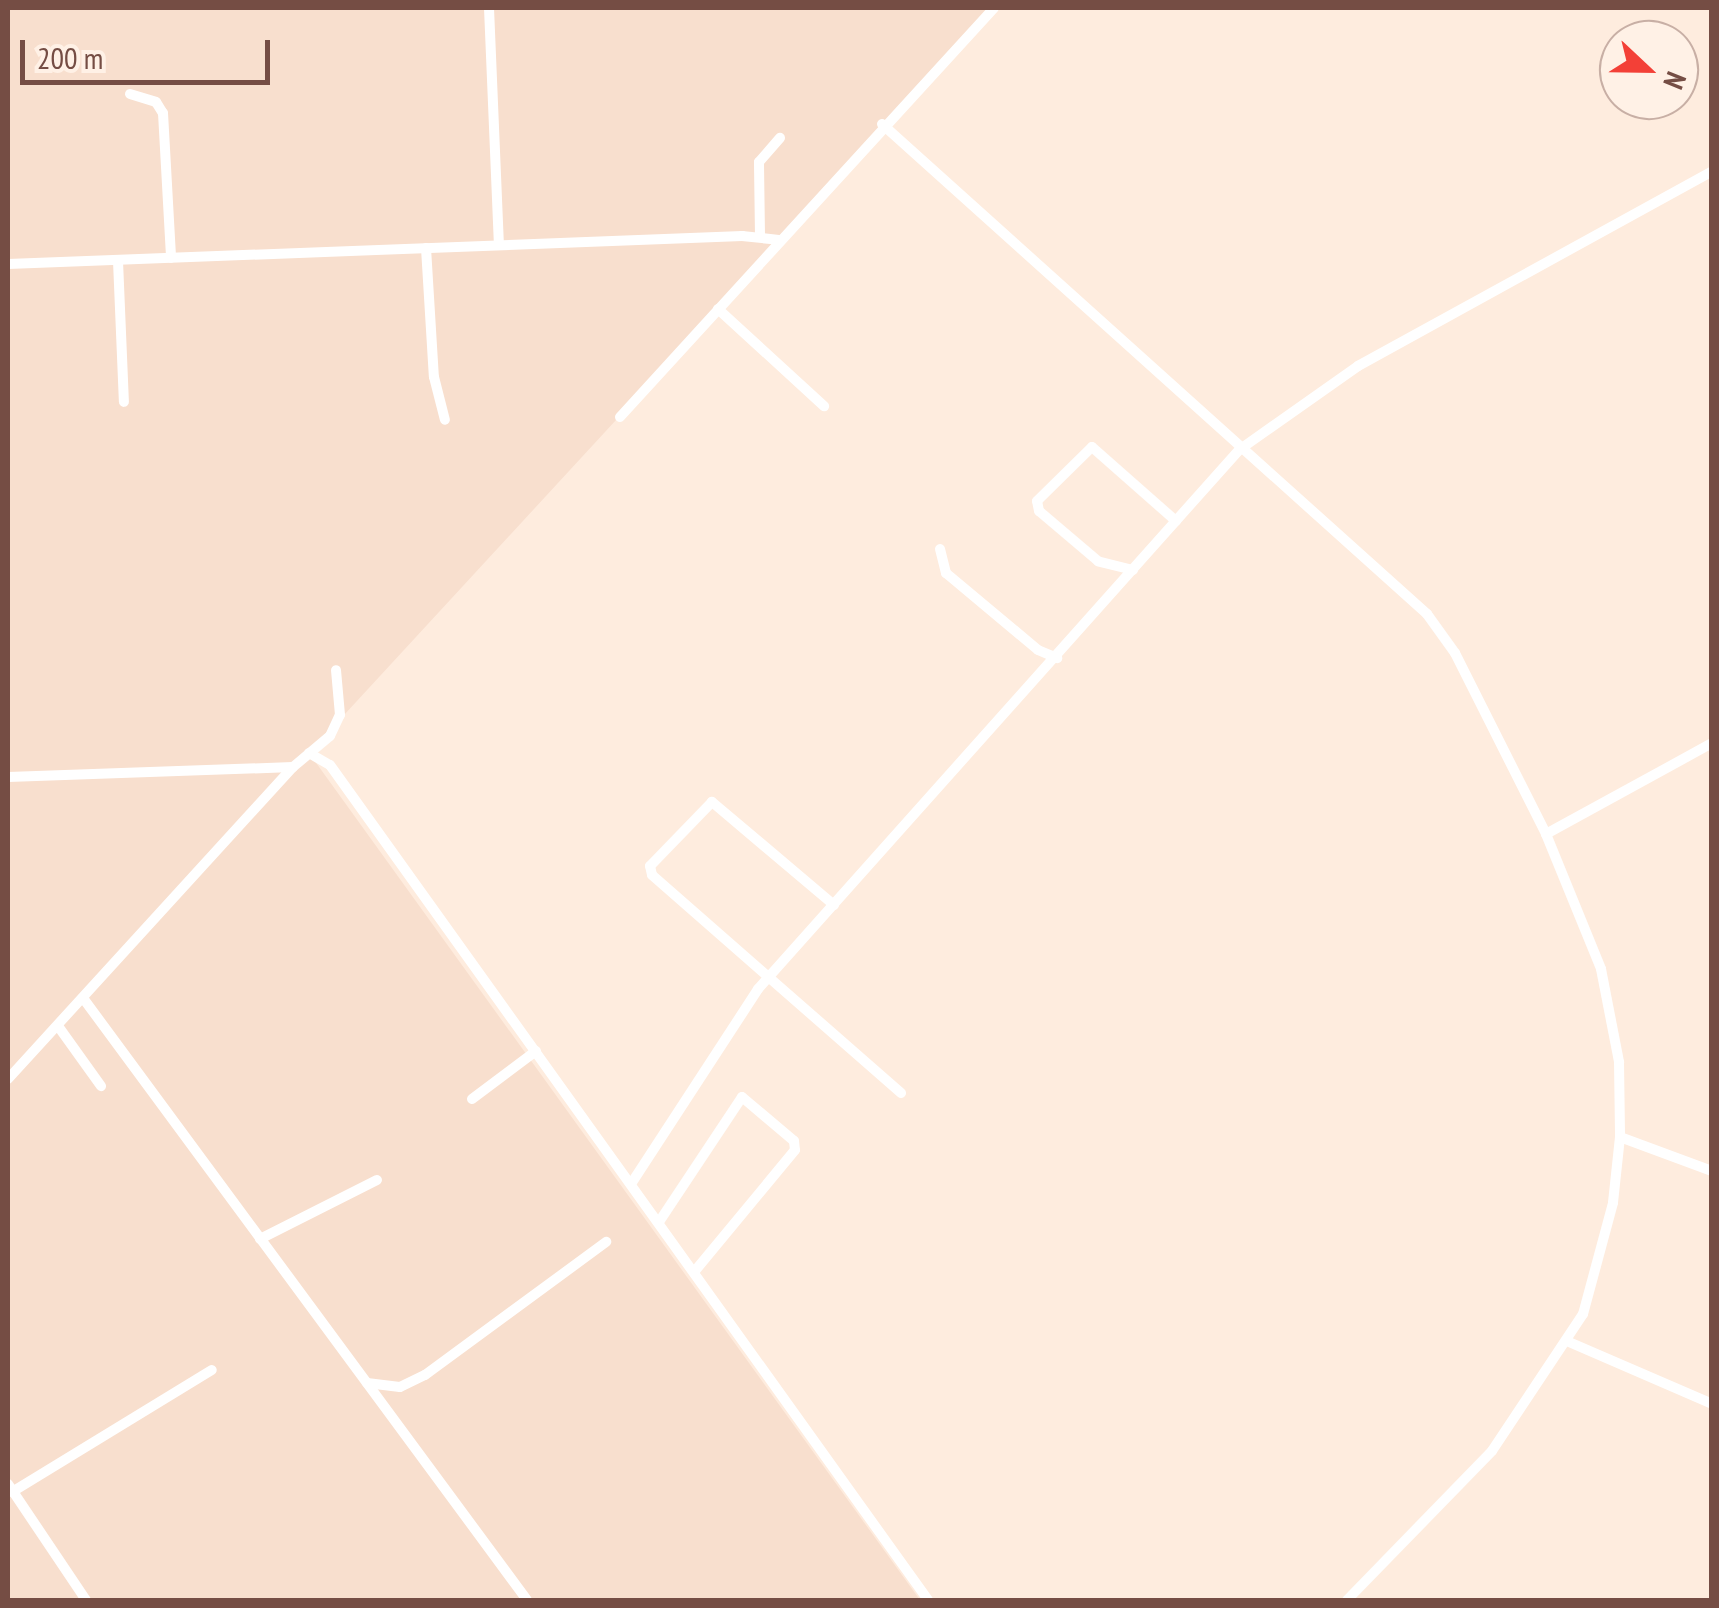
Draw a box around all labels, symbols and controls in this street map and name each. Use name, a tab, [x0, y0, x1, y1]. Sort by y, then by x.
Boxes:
scale bar	[25, 20, 275, 82]
north arrow	[1599, 20, 1699, 120]
text: 200 m	[37, 38, 103, 77]
text: N	[1655, 67, 1695, 95]

